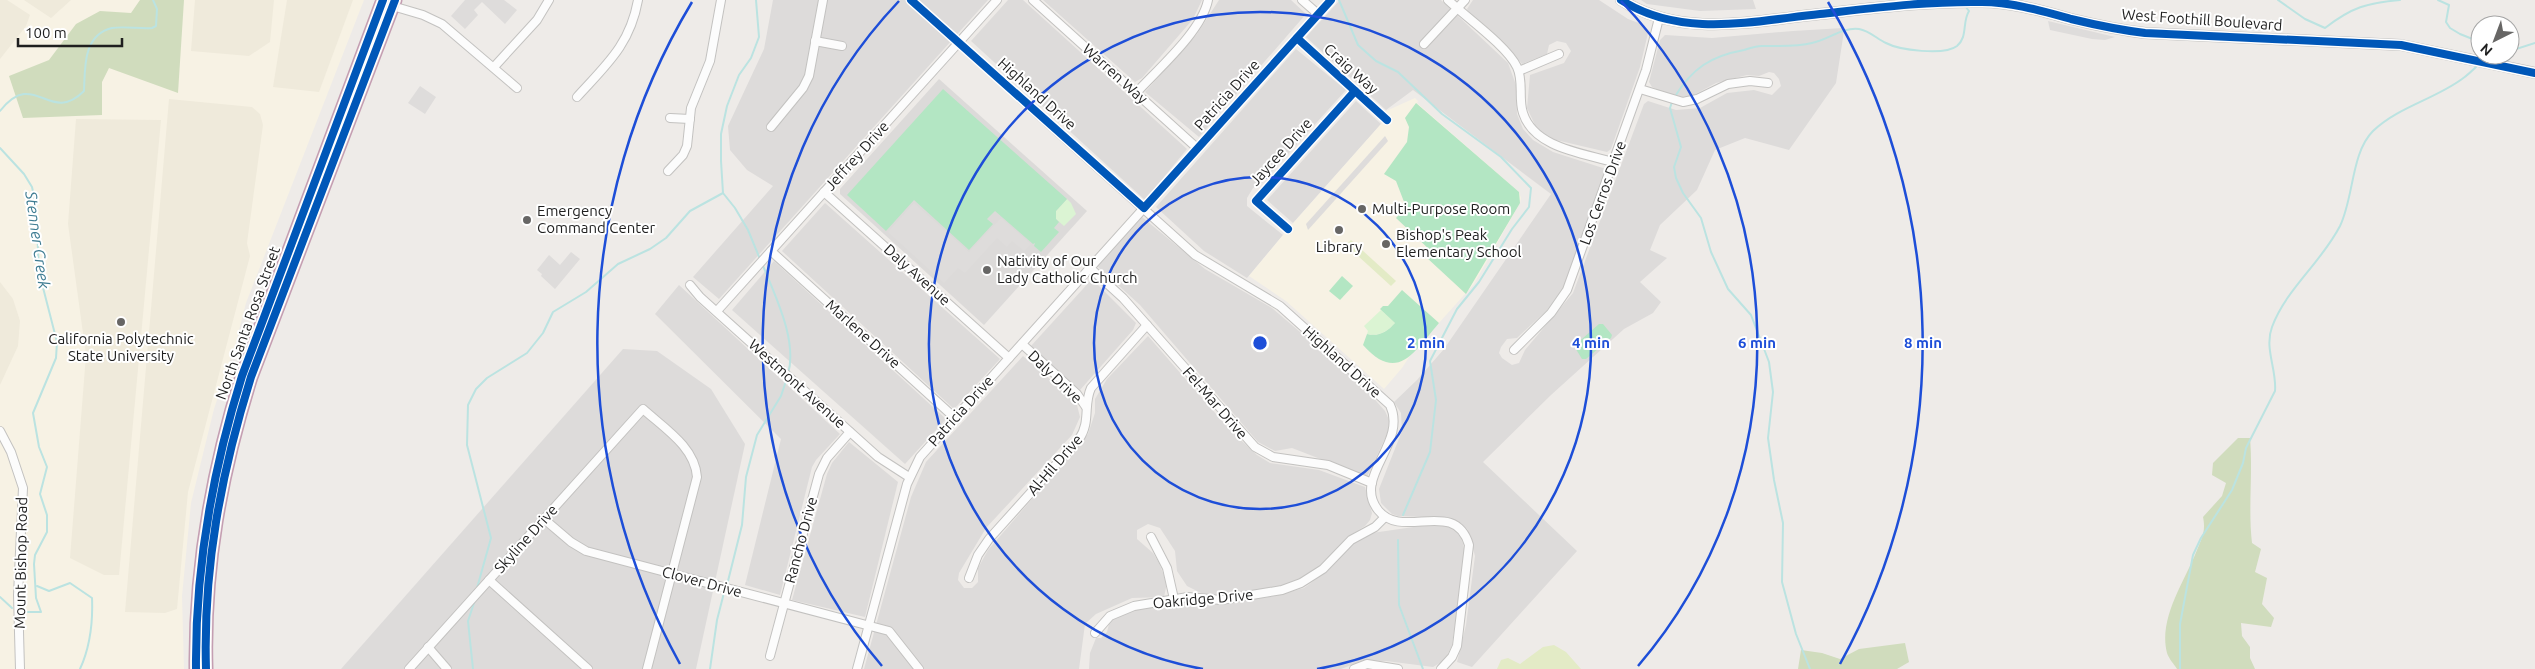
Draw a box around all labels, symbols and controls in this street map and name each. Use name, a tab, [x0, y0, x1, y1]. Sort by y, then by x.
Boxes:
street label: West Foothill Boulevard	[2121, 5, 2283, 34]
scale bar	[18, 15, 121, 47]
north arrow	[2470, 15, 2520, 65]
text: 100 m	[25, 24, 67, 41]
street label: Warren Way	[1079, 40, 1151, 107]
street label: Craig Way	[1321, 40, 1382, 97]
text: N	[2477, 40, 2496, 59]
street label: Highland Drive	[995, 54, 1080, 133]
street label: Patricia Drive	[1191, 56, 1263, 133]
street label: Jaycee Drive	[1246, 115, 1315, 189]
street label: Jeffrey Drive	[821, 118, 892, 194]
street label: Los Cerros Drive	[1576, 139, 1629, 247]
water label: Stenner Creek	[22, 189, 54, 291]
place label: Multi-Purpose Room	[1372, 200, 1510, 217]
place label: Emergency Command Center	[537, 202, 656, 236]
marker: Multi-Purpose Room	[1356, 203, 1368, 215]
marker: Emergency Command Center	[521, 214, 533, 226]
marker: Library	[1333, 224, 1345, 236]
place label: Bishop's Peak Elementary School	[1396, 226, 1522, 260]
place label: Library	[1316, 238, 1362, 255]
marker: Bishop's Peak Elementary School	[1380, 238, 1392, 250]
street label: Daly Avenue	[881, 240, 954, 309]
street label: North Santa Rosa Street	[212, 244, 283, 402]
place label: Nativity of Our Lady Catholic Church	[997, 252, 1137, 286]
marker: Nativity of Our Lady Catholic Church	[981, 264, 993, 276]
street label: Marlene Drive	[823, 296, 904, 372]
marker: California Polytechnic State University	[115, 316, 127, 328]
street label: Highland Drive	[1300, 322, 1385, 401]
place label: California Polytechnic State University	[48, 330, 194, 364]
centre of rings	[1251, 334, 1269, 352]
text: 2 min	[1407, 334, 1445, 351]
text: 4 min	[1572, 334, 1610, 351]
text: 6 min	[1738, 334, 1776, 351]
text: 8 min	[1904, 334, 1942, 351]
street label: Westmont Avenue	[745, 336, 849, 432]
street label: Daly Drive	[1025, 347, 1086, 406]
street label: Fel-Mar Drive	[1180, 363, 1251, 442]
street label: Patricia Drive	[925, 372, 997, 449]
street label: Al-Hil Drive	[1024, 431, 1086, 499]
street label: Rancho Drive	[781, 495, 820, 585]
street label: Mount Bishop Road	[11, 497, 30, 629]
street label: Skyline Drive	[491, 501, 561, 576]
street label: Clover Drive	[660, 563, 744, 600]
street label: Oakridge Drive	[1152, 586, 1254, 611]

